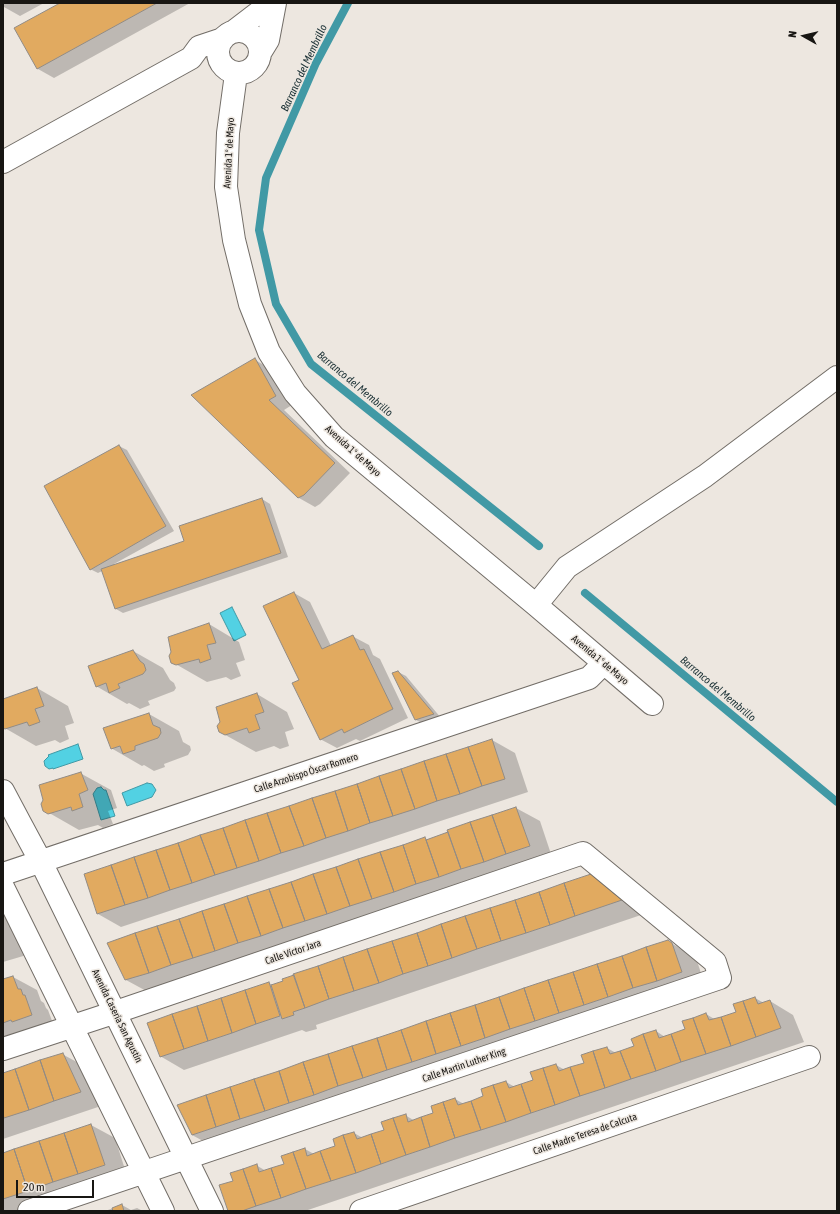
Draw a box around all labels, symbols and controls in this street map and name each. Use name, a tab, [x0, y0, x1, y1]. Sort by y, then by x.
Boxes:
north arrow	[784, 16, 824, 56]
water label: Barranco del Membrillo	[278, 22, 330, 114]
text: N	[786, 30, 799, 38]
street label: Avenida 1º de Mayo	[221, 117, 237, 189]
water label: Barranco del Membrillo	[315, 349, 395, 419]
street label: Avenida 1º de Mayo	[323, 423, 383, 479]
street label: Avenida 1º de Mayo	[569, 633, 631, 687]
water label: Barranco del Membrillo	[678, 654, 758, 724]
street label: Calle Arzobispo Óscar Romero	[252, 750, 360, 796]
street label: Calle Víctor Jara	[264, 937, 322, 967]
street label: Avenida Casería San Agustín	[89, 967, 145, 1065]
street label: Calle Martin Luther King	[421, 1045, 507, 1085]
street label: Calle Madre Teresa de Calcuta	[532, 1111, 638, 1157]
scale bar	[18, 1172, 96, 1198]
text: 20 m	[23, 1180, 45, 1194]

